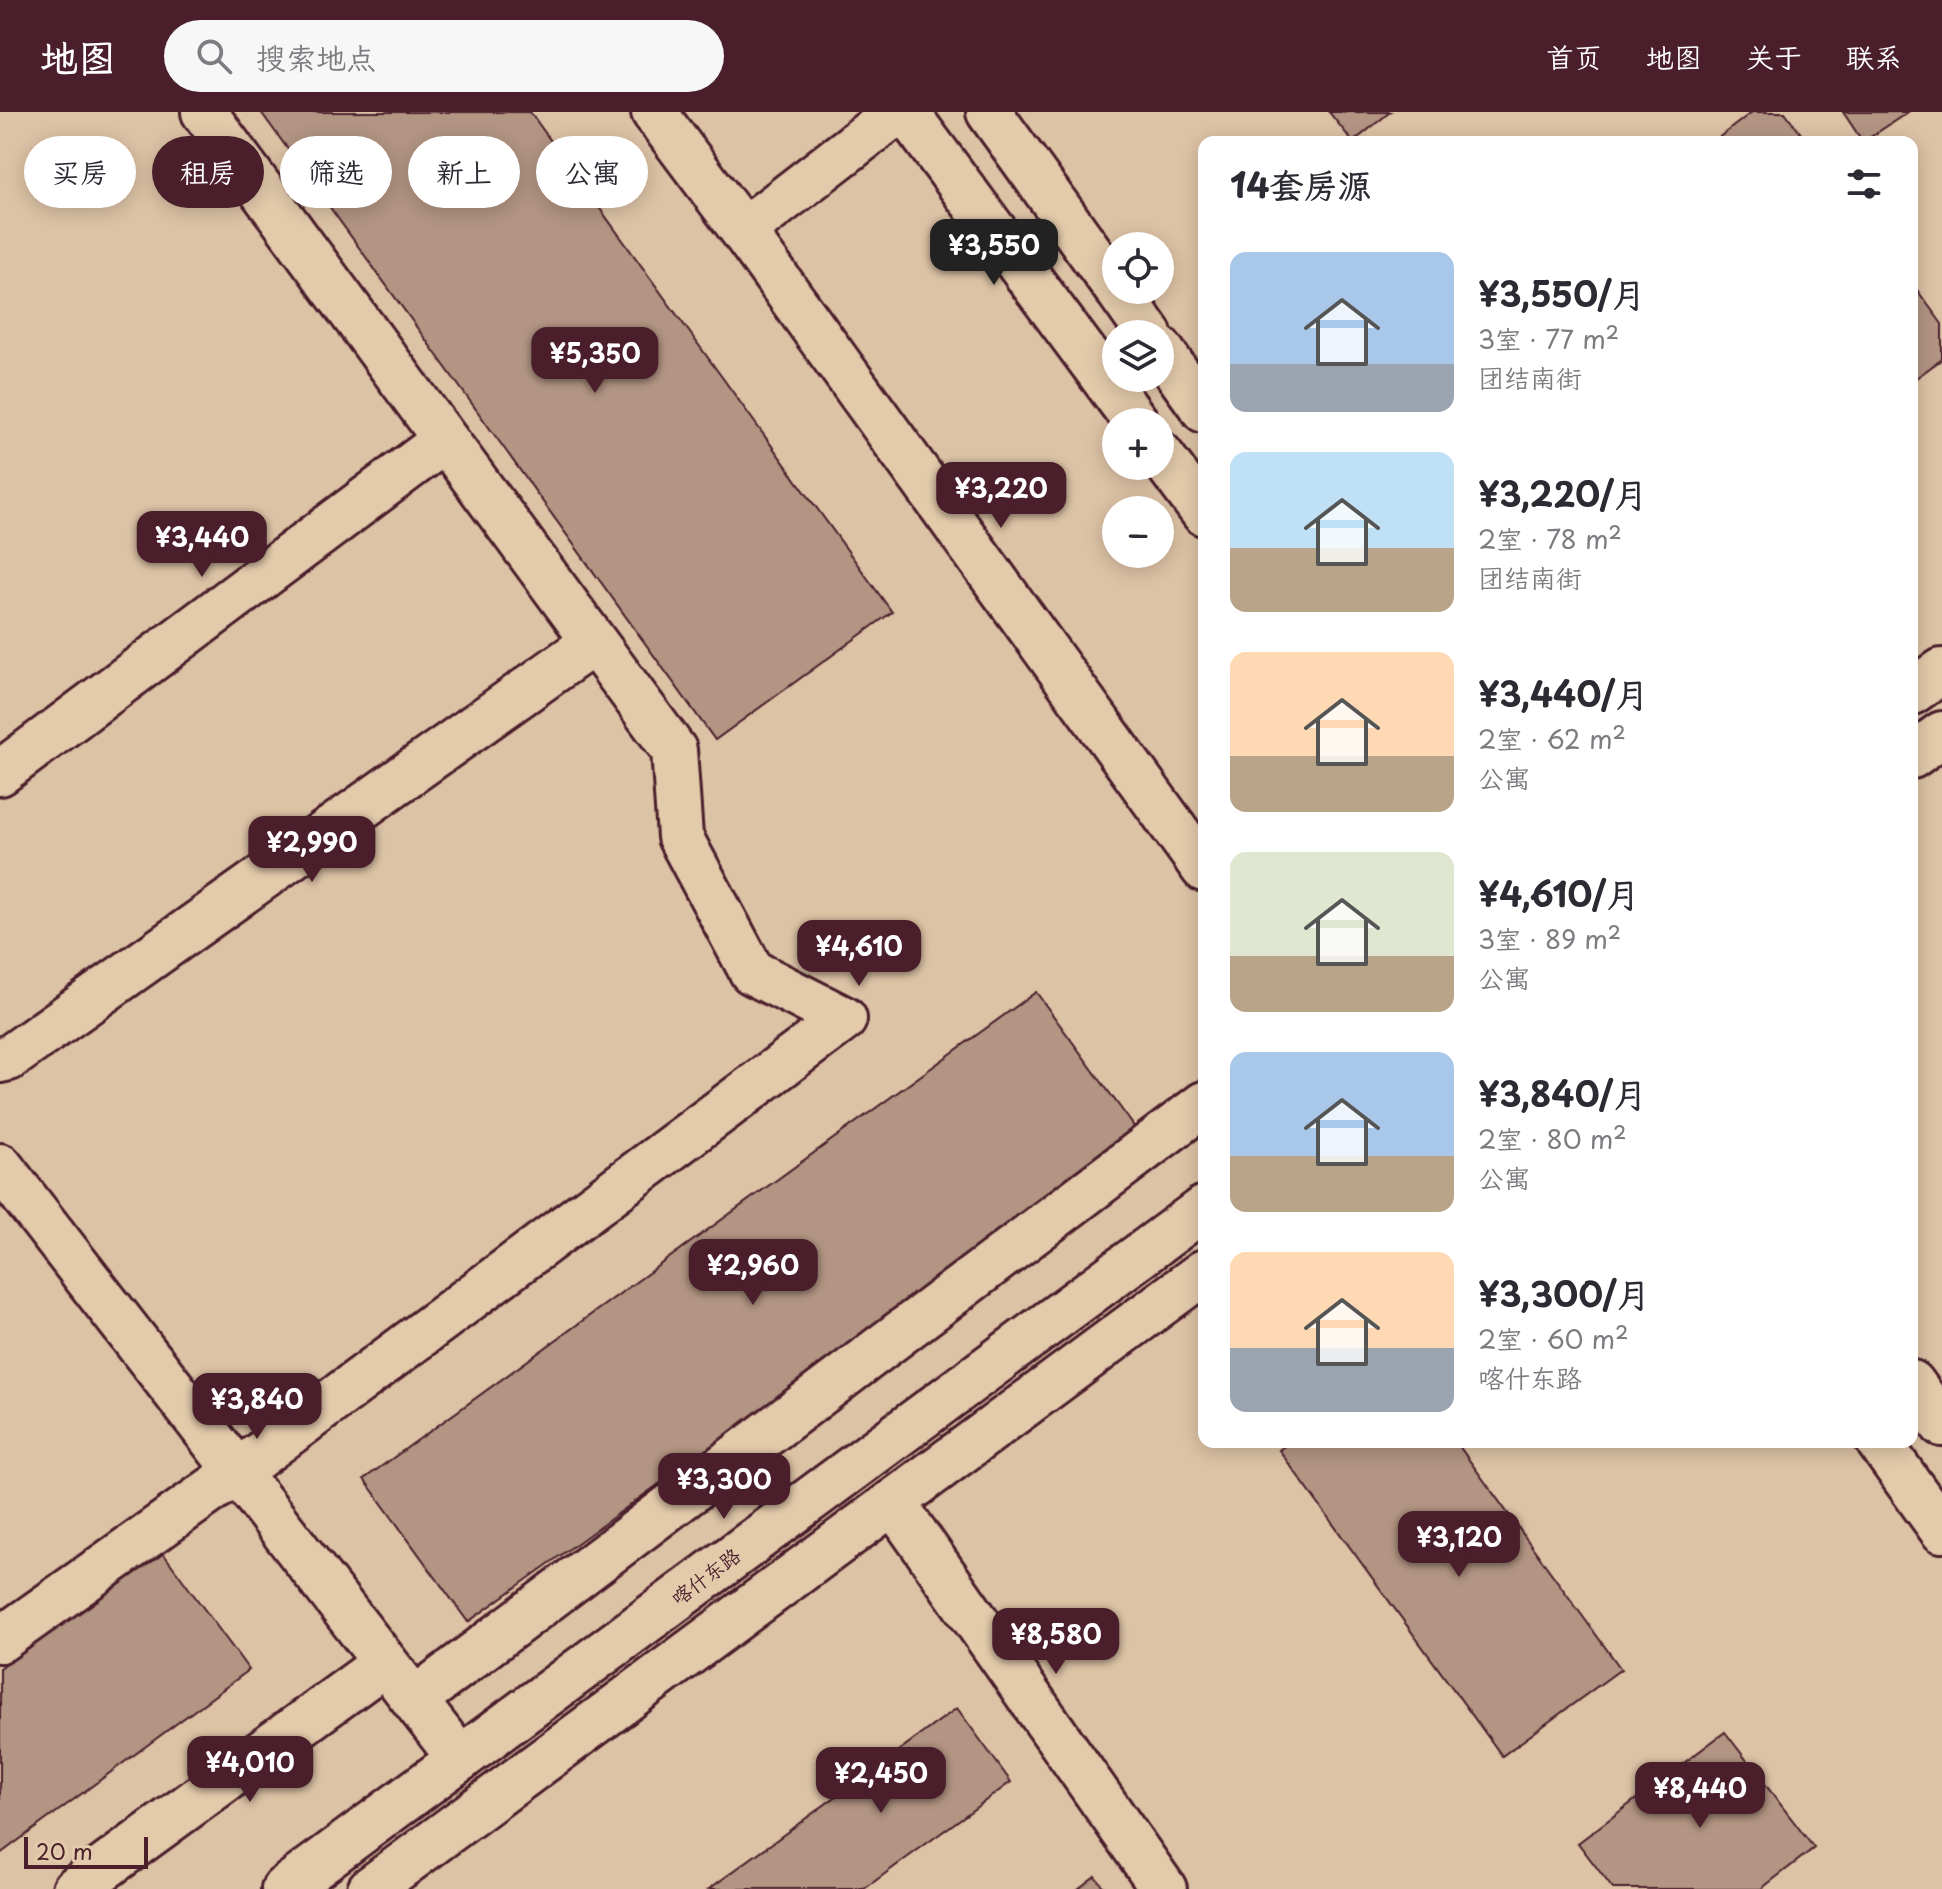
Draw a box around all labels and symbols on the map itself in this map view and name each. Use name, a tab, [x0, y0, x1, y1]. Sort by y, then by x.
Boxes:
pin: ¥3,550	[929, 219, 1059, 287]
pin: ¥5,350	[530, 327, 660, 395]
pin: ¥3,220	[936, 462, 1066, 530]
pin: ¥3,440	[137, 511, 267, 579]
pin: ¥2,990	[247, 816, 377, 884]
pin: ¥4,610	[794, 920, 924, 988]
pin: ¥2,960	[688, 1239, 818, 1307]
pin: ¥3,840	[192, 1373, 322, 1441]
pin: ¥3,300	[659, 1453, 789, 1521]
pin: ¥3,120	[1394, 1511, 1524, 1579]
street label: 喀什东路	[664, 1540, 747, 1612]
pin: ¥8,580	[991, 1608, 1121, 1676]
pin: ¥4,010	[185, 1736, 315, 1804]
pin: ¥2,450	[816, 1747, 946, 1815]
pin: ¥8,440	[1635, 1762, 1765, 1830]
scale bar	[24, 1833, 148, 1869]

